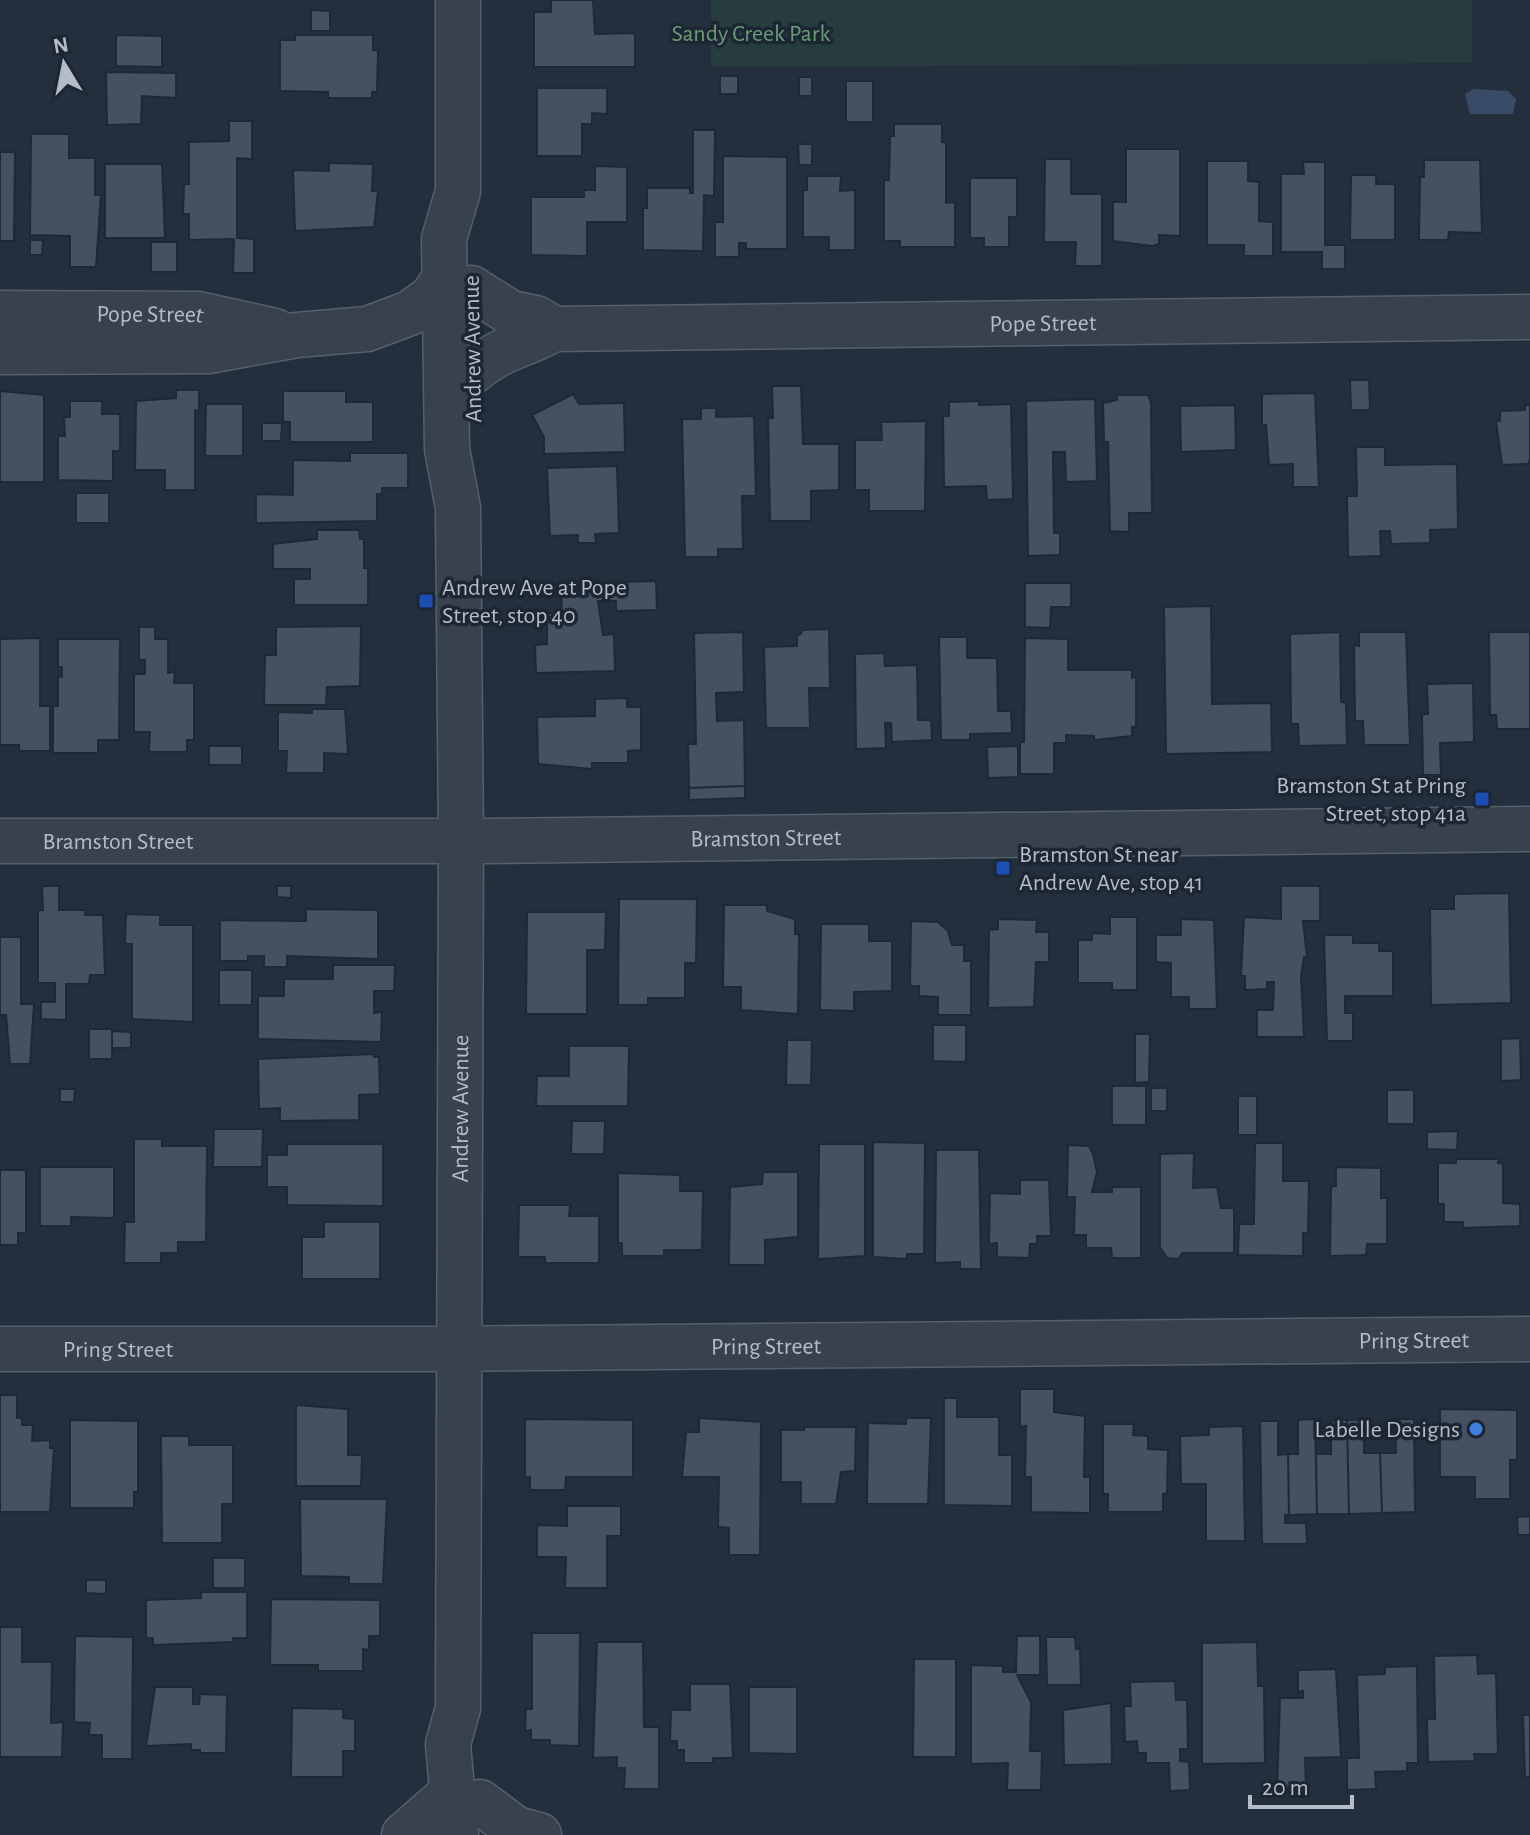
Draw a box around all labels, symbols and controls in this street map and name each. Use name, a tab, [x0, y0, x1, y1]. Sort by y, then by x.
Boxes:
park label: Sandy Creek Park	[672, 22, 830, 46]
north arrow	[24, 24, 104, 104]
text: N	[51, 33, 70, 57]
street label: Andrew Avenue	[460, 275, 486, 423]
street label: Pope Street	[96, 302, 206, 328]
street label: Pope Street	[989, 311, 1097, 337]
place label: Andrew Ave at Pope Street, stop 40	[442, 576, 627, 628]
marker: Andrew Ave at Pope Street, stop 40	[417, 592, 435, 610]
place label: Bramston St at Pring Street, stop 41a	[1276, 774, 1466, 826]
marker: Bramston St at Pring Street, stop 41a	[1473, 790, 1491, 808]
street label: Bramston Street	[690, 826, 842, 852]
street label: Bramston Street	[43, 830, 194, 854]
place label: Bramston St near Andrew Ave, stop 41	[1019, 843, 1203, 895]
marker: Bramston St near Andrew Ave, stop 41	[994, 859, 1012, 877]
street label: Andrew Avenue	[449, 1035, 473, 1182]
street label: Pring Street	[1359, 1329, 1470, 1354]
street label: Pring Street	[711, 1334, 822, 1359]
street label: Pring Street	[63, 1338, 174, 1362]
place label: Labelle Designs	[1314, 1418, 1460, 1442]
marker: Labelle Designs	[1467, 1420, 1485, 1438]
scale bar	[1250, 1759, 1352, 1809]
text: 20 m	[1262, 1776, 1309, 1800]

